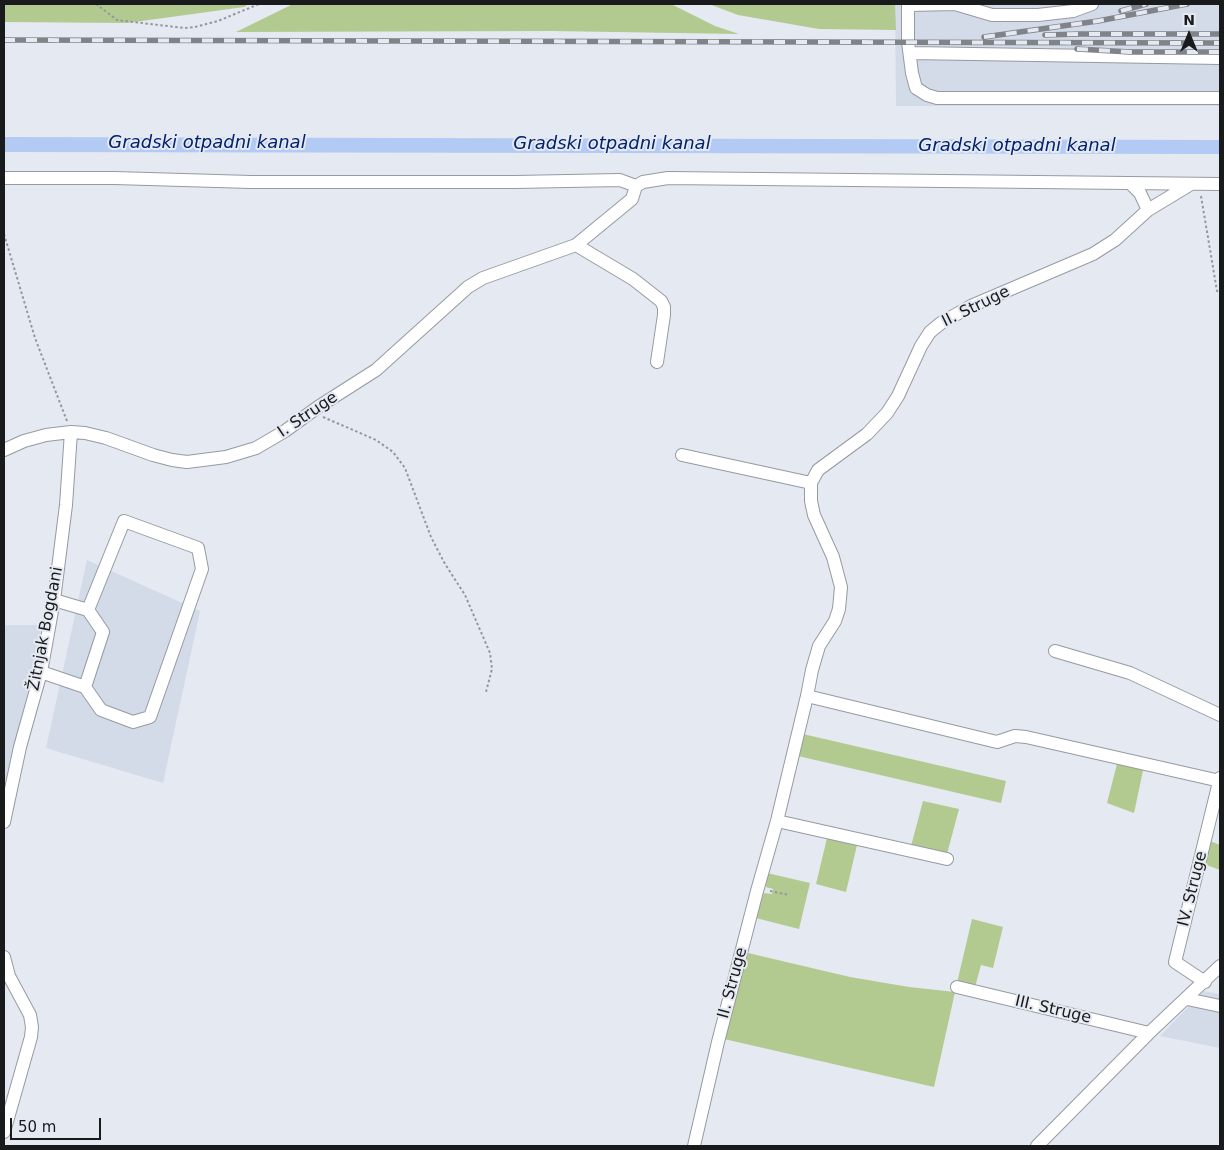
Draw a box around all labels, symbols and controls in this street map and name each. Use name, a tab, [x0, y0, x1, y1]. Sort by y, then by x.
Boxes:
north arrow	[1164, 10, 1214, 60]
text: N	[1183, 12, 1195, 28]
water label: Gradski otpadni kanal	[108, 132, 306, 154]
water label: Gradski otpadni kanal	[513, 133, 711, 155]
water label: Gradski otpadni kanal	[918, 135, 1116, 157]
street label: II. Struge	[939, 282, 1013, 332]
street label: I. Struge	[274, 388, 342, 442]
street label: Žitnjak Bogdani	[25, 565, 67, 693]
street label: IV. Struge	[1174, 849, 1212, 929]
street label: II. Struge	[714, 945, 752, 1021]
street label: III. Struge	[1013, 992, 1093, 1028]
scale bar	[12, 1108, 104, 1140]
text: 50 m	[18, 1118, 56, 1136]

